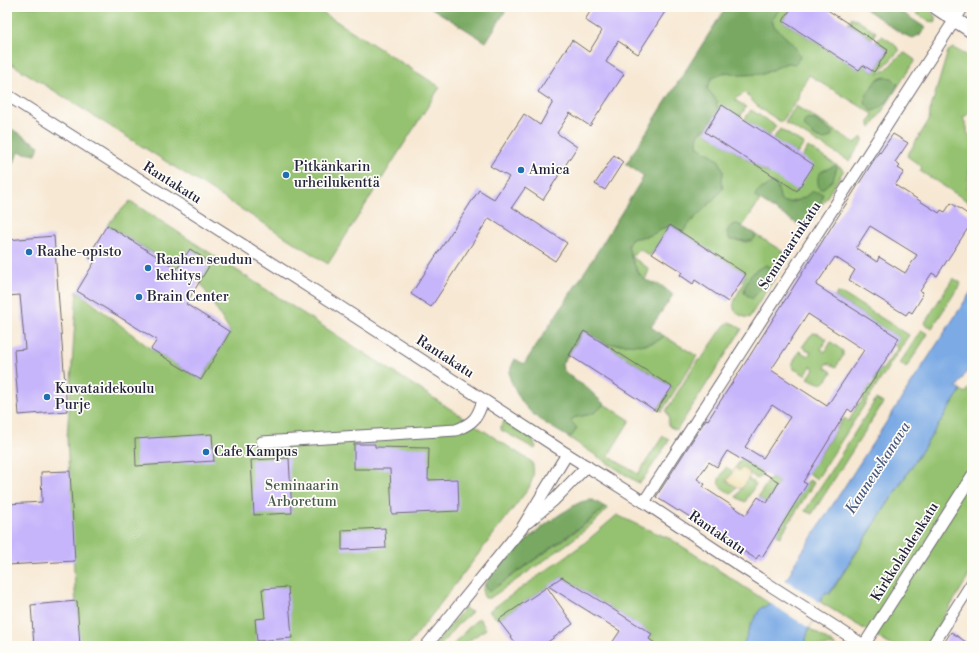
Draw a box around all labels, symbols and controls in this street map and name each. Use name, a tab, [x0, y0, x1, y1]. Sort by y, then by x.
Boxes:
street label: Rantakatu	[139, 158, 205, 208]
place label: Pitkänkarin urheilukenttä	[294, 158, 381, 192]
place label: Amica	[528, 161, 571, 179]
marker: Amica	[516, 165, 526, 175]
marker: Pitkänkarin urheilukenttä	[281, 170, 291, 180]
street label: Seminaarinkatu	[755, 198, 825, 293]
place label: Raahe-opisto	[37, 243, 122, 261]
marker: Raahe-opisto	[24, 247, 34, 257]
place label: Raahen seudun kehitys	[156, 251, 253, 285]
marker: Raahen seudun kehitys	[143, 263, 153, 273]
place label: Brain Center	[146, 288, 229, 306]
marker: Brain Center	[134, 292, 144, 302]
street label: Rantakatu	[413, 332, 477, 382]
place label: Kuvataidekoulu Purje	[55, 380, 154, 414]
marker: Kuvataidekoulu Purje	[42, 392, 52, 402]
water label: Kauneuskanava	[841, 418, 915, 518]
place label: Cafe Kampus	[214, 443, 298, 461]
marker: Cafe Kampus	[201, 447, 211, 457]
park label: Seminaarin Arboretum	[265, 477, 340, 511]
street label: Kirkkolahdenkatu	[867, 499, 943, 605]
street label: Rantakatu	[685, 507, 749, 559]

